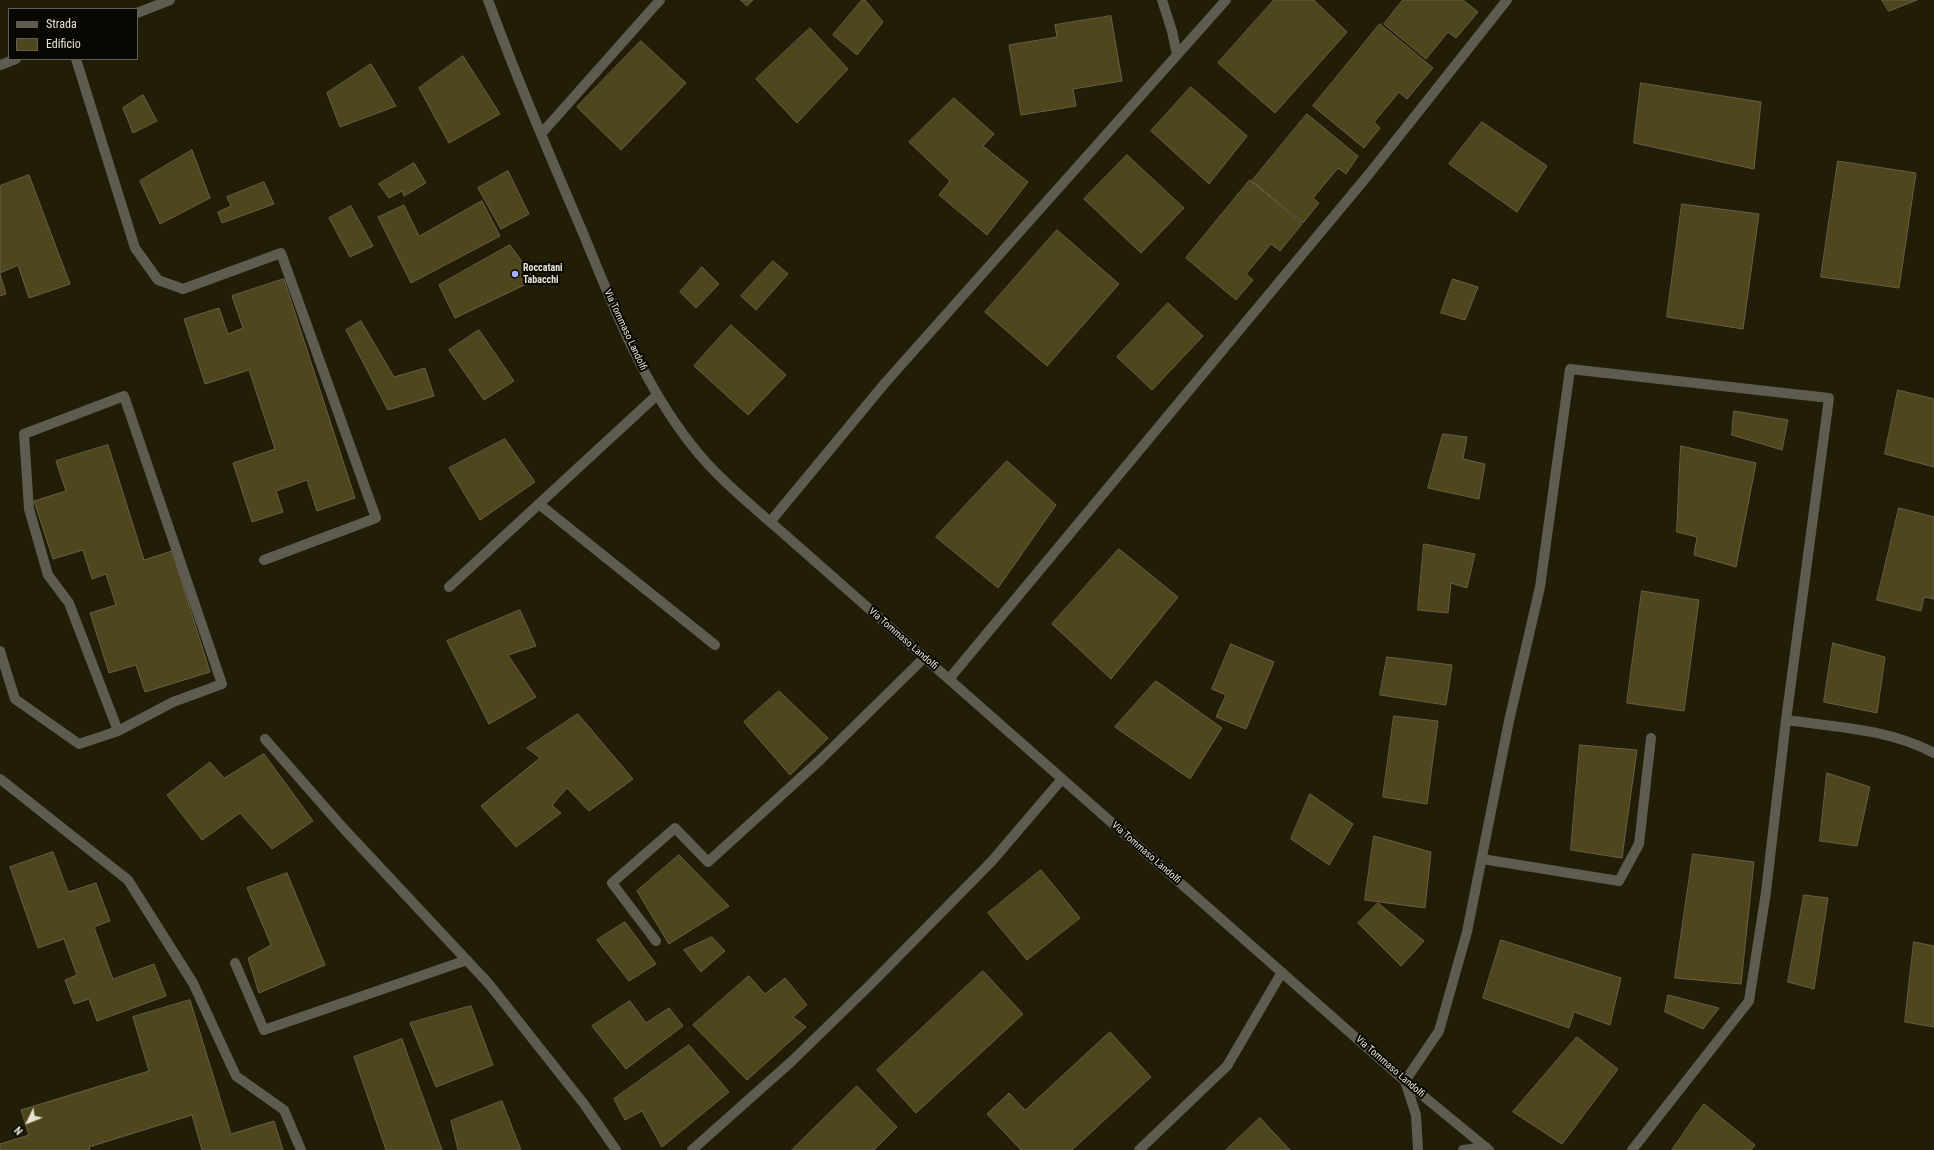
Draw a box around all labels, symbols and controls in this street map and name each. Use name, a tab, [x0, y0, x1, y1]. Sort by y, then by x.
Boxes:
legend	[8, 8, 138, 60]
text: Strada	[46, 17, 77, 31]
text: Edificio	[46, 37, 81, 51]
place label: Roccatani Tabacchi	[523, 262, 563, 286]
marker: Roccatani Tabacchi	[510, 269, 520, 279]
street label: Via Tommaso Landolfi	[601, 288, 649, 372]
street label: Via Tommaso Landolfi	[866, 606, 940, 672]
street label: Via Tommaso Landolfi	[1109, 820, 1183, 886]
street label: Via Tommaso Landolfi	[1353, 1034, 1427, 1100]
north arrow	[8, 1102, 48, 1142]
text: N	[12, 1124, 26, 1137]

